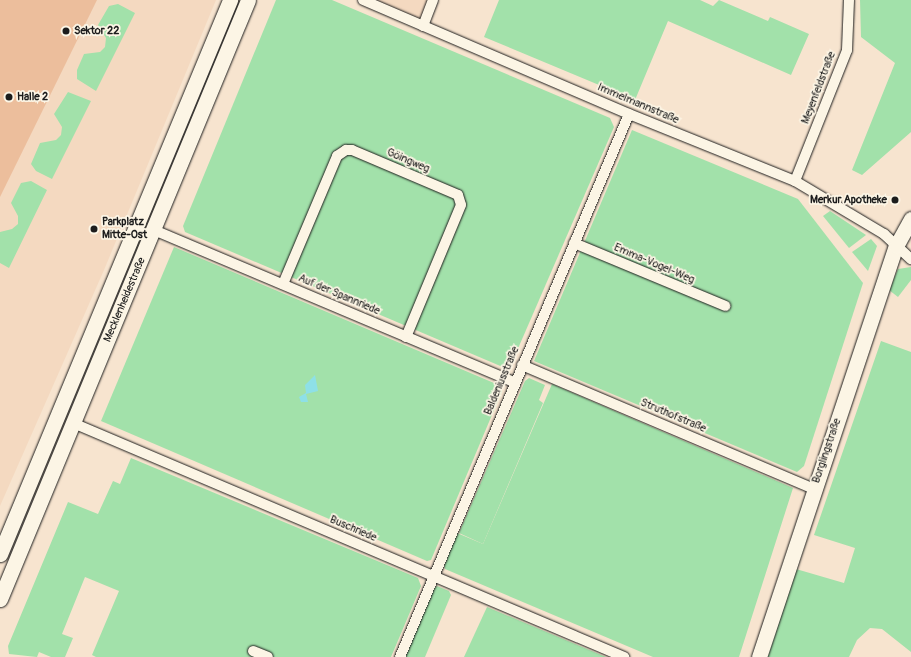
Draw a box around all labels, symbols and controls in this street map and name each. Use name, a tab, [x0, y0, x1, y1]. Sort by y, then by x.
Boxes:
place label: Sektor 22	[74, 24, 119, 38]
marker: Sektor 22	[61, 26, 71, 36]
street label: Meyenfeldstraße	[799, 50, 839, 126]
street label: Immelmannstraße	[595, 81, 681, 127]
place label: Halle 2	[17, 90, 48, 104]
marker: Halle 2	[4, 92, 14, 102]
street label: Göingweg	[385, 146, 431, 176]
place label: Merkur Apotheke	[810, 193, 887, 207]
marker: Merkur Apotheke	[890, 195, 900, 205]
place label: Parkplatz Mitte-Ost	[102, 216, 147, 242]
marker: Parkplatz Mitte-Ost	[89, 224, 99, 234]
street label: Emma-Vogel-Weg	[612, 241, 696, 287]
street label: Mecklenheidestraße	[101, 256, 149, 344]
street label: Auf der Spannriede	[296, 272, 382, 318]
street label: Baldeniusstraße	[482, 345, 522, 417]
street label: Struthofstraße	[638, 396, 708, 436]
street label: Borglingstraße	[810, 417, 844, 485]
street label: Buschriede	[328, 513, 378, 545]

